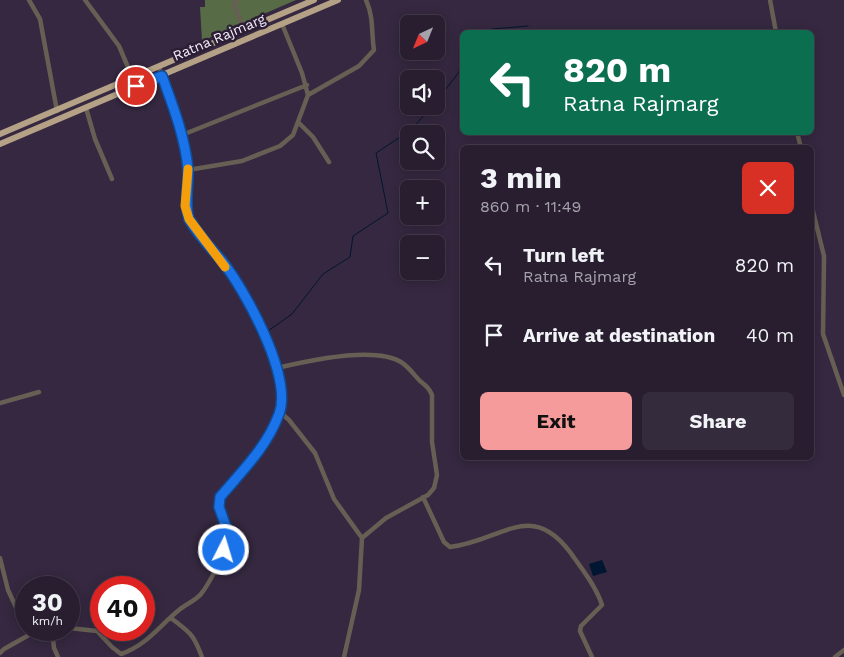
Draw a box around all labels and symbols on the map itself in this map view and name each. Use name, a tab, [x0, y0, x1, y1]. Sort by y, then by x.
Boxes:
street label: Ratna Rajmarg	[170, 10, 268, 64]
north arrow	[400, 15, 445, 60]
pin	[115, 65, 157, 107]
position arrow	[197, 523, 249, 575]
speed limit sign: 40	[90, 576, 155, 641]

